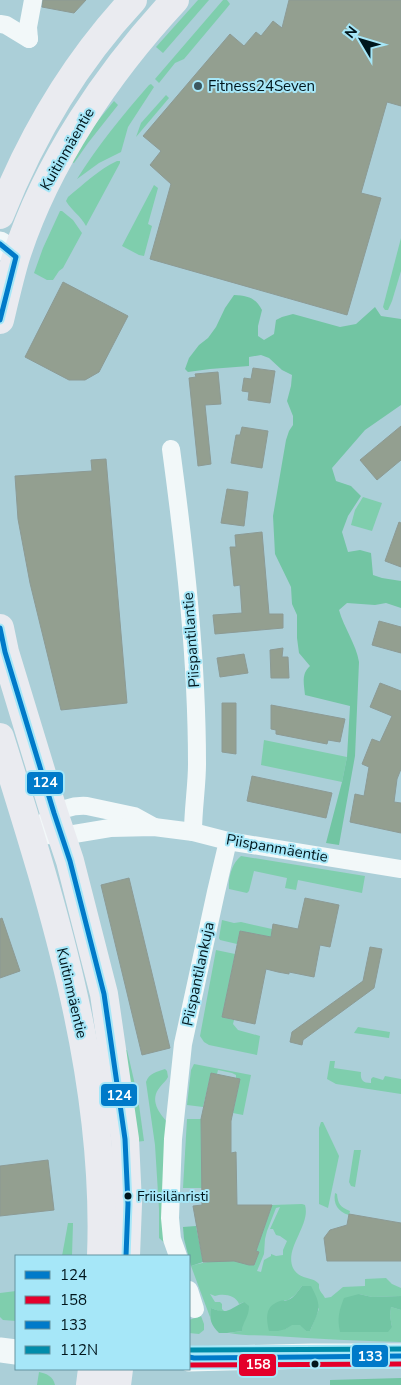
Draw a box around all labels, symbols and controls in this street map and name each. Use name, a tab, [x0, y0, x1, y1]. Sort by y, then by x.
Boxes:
north arrow	[336, 15, 386, 65]
text: N	[340, 22, 362, 42]
place label: Fitness24Seven	[208, 76, 315, 96]
marker: Fitness24Seven	[192, 80, 204, 92]
street label: Kuitinmäentie	[35, 104, 99, 194]
street label: Piispantilantie	[178, 592, 204, 688]
line badge: 124	[26, 771, 64, 795]
text: 124	[32, 773, 58, 792]
street label: Piispanmäentie	[225, 829, 329, 867]
street label: Piispantilankuja	[177, 920, 219, 1028]
street label: Kuitinmäentie	[52, 946, 92, 1040]
line badge: 124	[100, 1083, 138, 1107]
text: 124	[106, 1086, 132, 1105]
place label: Friisilänristi	[137, 1187, 209, 1206]
marker: Friisilänristi	[123, 1191, 133, 1201]
legend	[15, 1255, 190, 1370]
text: 124	[60, 1265, 87, 1285]
text: 158	[60, 1290, 87, 1310]
text: 133	[60, 1315, 87, 1335]
text: 112N	[60, 1340, 98, 1360]
line badge: 133	[351, 1344, 389, 1368]
text: 133	[357, 1347, 383, 1366]
line badge: 158	[238, 1353, 277, 1377]
text: 158	[245, 1355, 271, 1374]
unlabelled marker	[310, 1359, 320, 1369]

